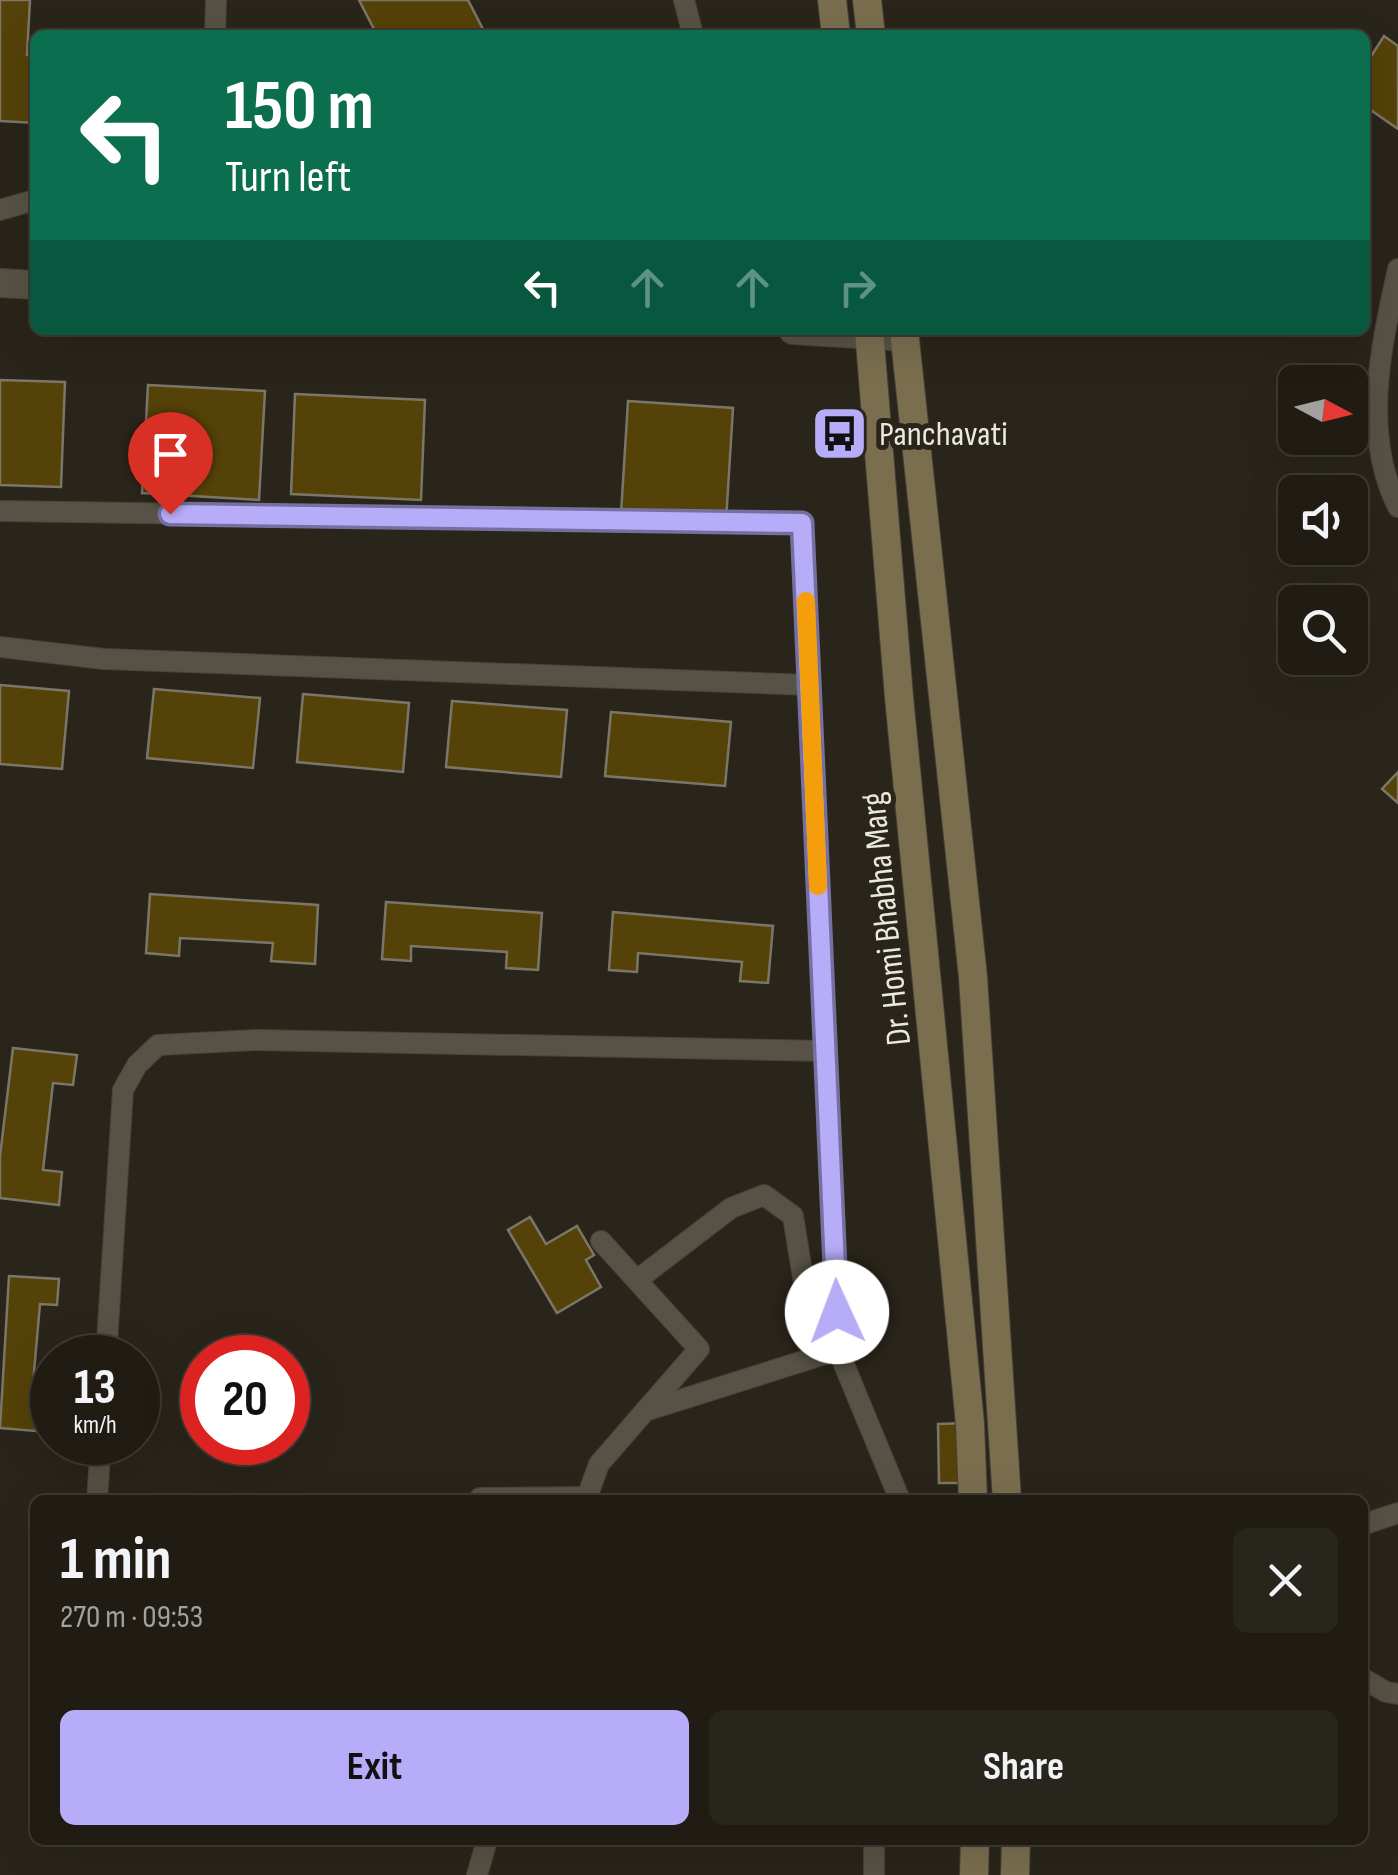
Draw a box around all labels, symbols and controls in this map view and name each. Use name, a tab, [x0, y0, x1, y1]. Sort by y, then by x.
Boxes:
text: 150 m	[225, 65, 374, 149]
icon: left	[60, 70, 190, 200]
text: Turn left	[225, 150, 351, 205]
icon: left	[515, 260, 570, 315]
icon: ahead	[620, 260, 675, 315]
icon: ahead	[725, 260, 780, 315]
icon: right	[830, 260, 885, 315]
north arrow	[1278, 365, 1368, 455]
map controls	[1278, 365, 1368, 675]
bus stop icon: Panchavati	[810, 403, 870, 463]
pin	[128, 412, 213, 515]
place label: Panchavati	[879, 413, 1008, 456]
icon: arrive	[143, 427, 198, 482]
button: sound	[1278, 475, 1368, 565]
button: search	[1278, 585, 1368, 675]
street label: Dr. Homi Bhabha Marg	[852, 790, 921, 1048]
position arrow	[785, 1260, 889, 1364]
speed limit sign: 20	[180, 1335, 310, 1465]
text: 13	[74, 1358, 116, 1418]
text: km/h	[73, 1410, 117, 1441]
text: 1 min	[60, 1524, 172, 1596]
button: close	[1233, 1528, 1338, 1633]
text: 270 m · 09:53	[60, 1598, 203, 1637]
button: Exit	[60, 1710, 689, 1825]
button: Share	[709, 1710, 1338, 1825]

